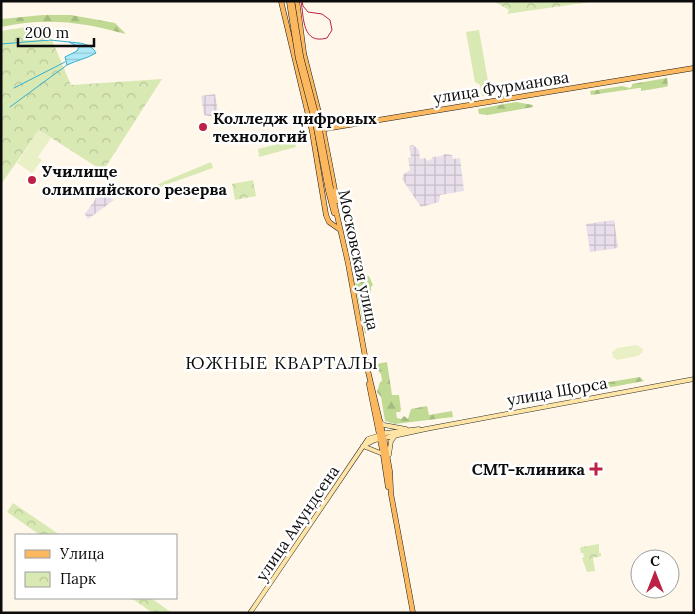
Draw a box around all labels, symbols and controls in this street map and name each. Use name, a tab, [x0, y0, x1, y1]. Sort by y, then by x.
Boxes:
scale bar	[18, 15, 94, 47]
text: 200 m	[25, 23, 69, 42]
street label: улица Фурманова	[432, 66, 570, 108]
place label: Колледж цифровых технологий	[213, 108, 377, 146]
marker: Колледж цифровых технологий	[197, 121, 209, 133]
place label: Училище олимпийского резерва	[42, 161, 228, 199]
marker: Училище олимпийского резерва	[26, 174, 38, 186]
street label: Московская улица	[334, 188, 384, 332]
district label: ЮЖНЫЕ КВАРТАЛЫ	[185, 351, 379, 374]
street label: улица Щорса	[505, 372, 609, 410]
place label: СМТ-клиника	[472, 459, 586, 479]
street label: улица Амундсена	[251, 461, 343, 585]
marker: СМТ-клиника	[589, 462, 603, 476]
legend	[15, 534, 178, 599]
text: Улица	[59, 544, 105, 563]
north arrow	[630, 549, 680, 599]
text: С	[650, 552, 660, 570]
text: Парк	[60, 569, 96, 588]

